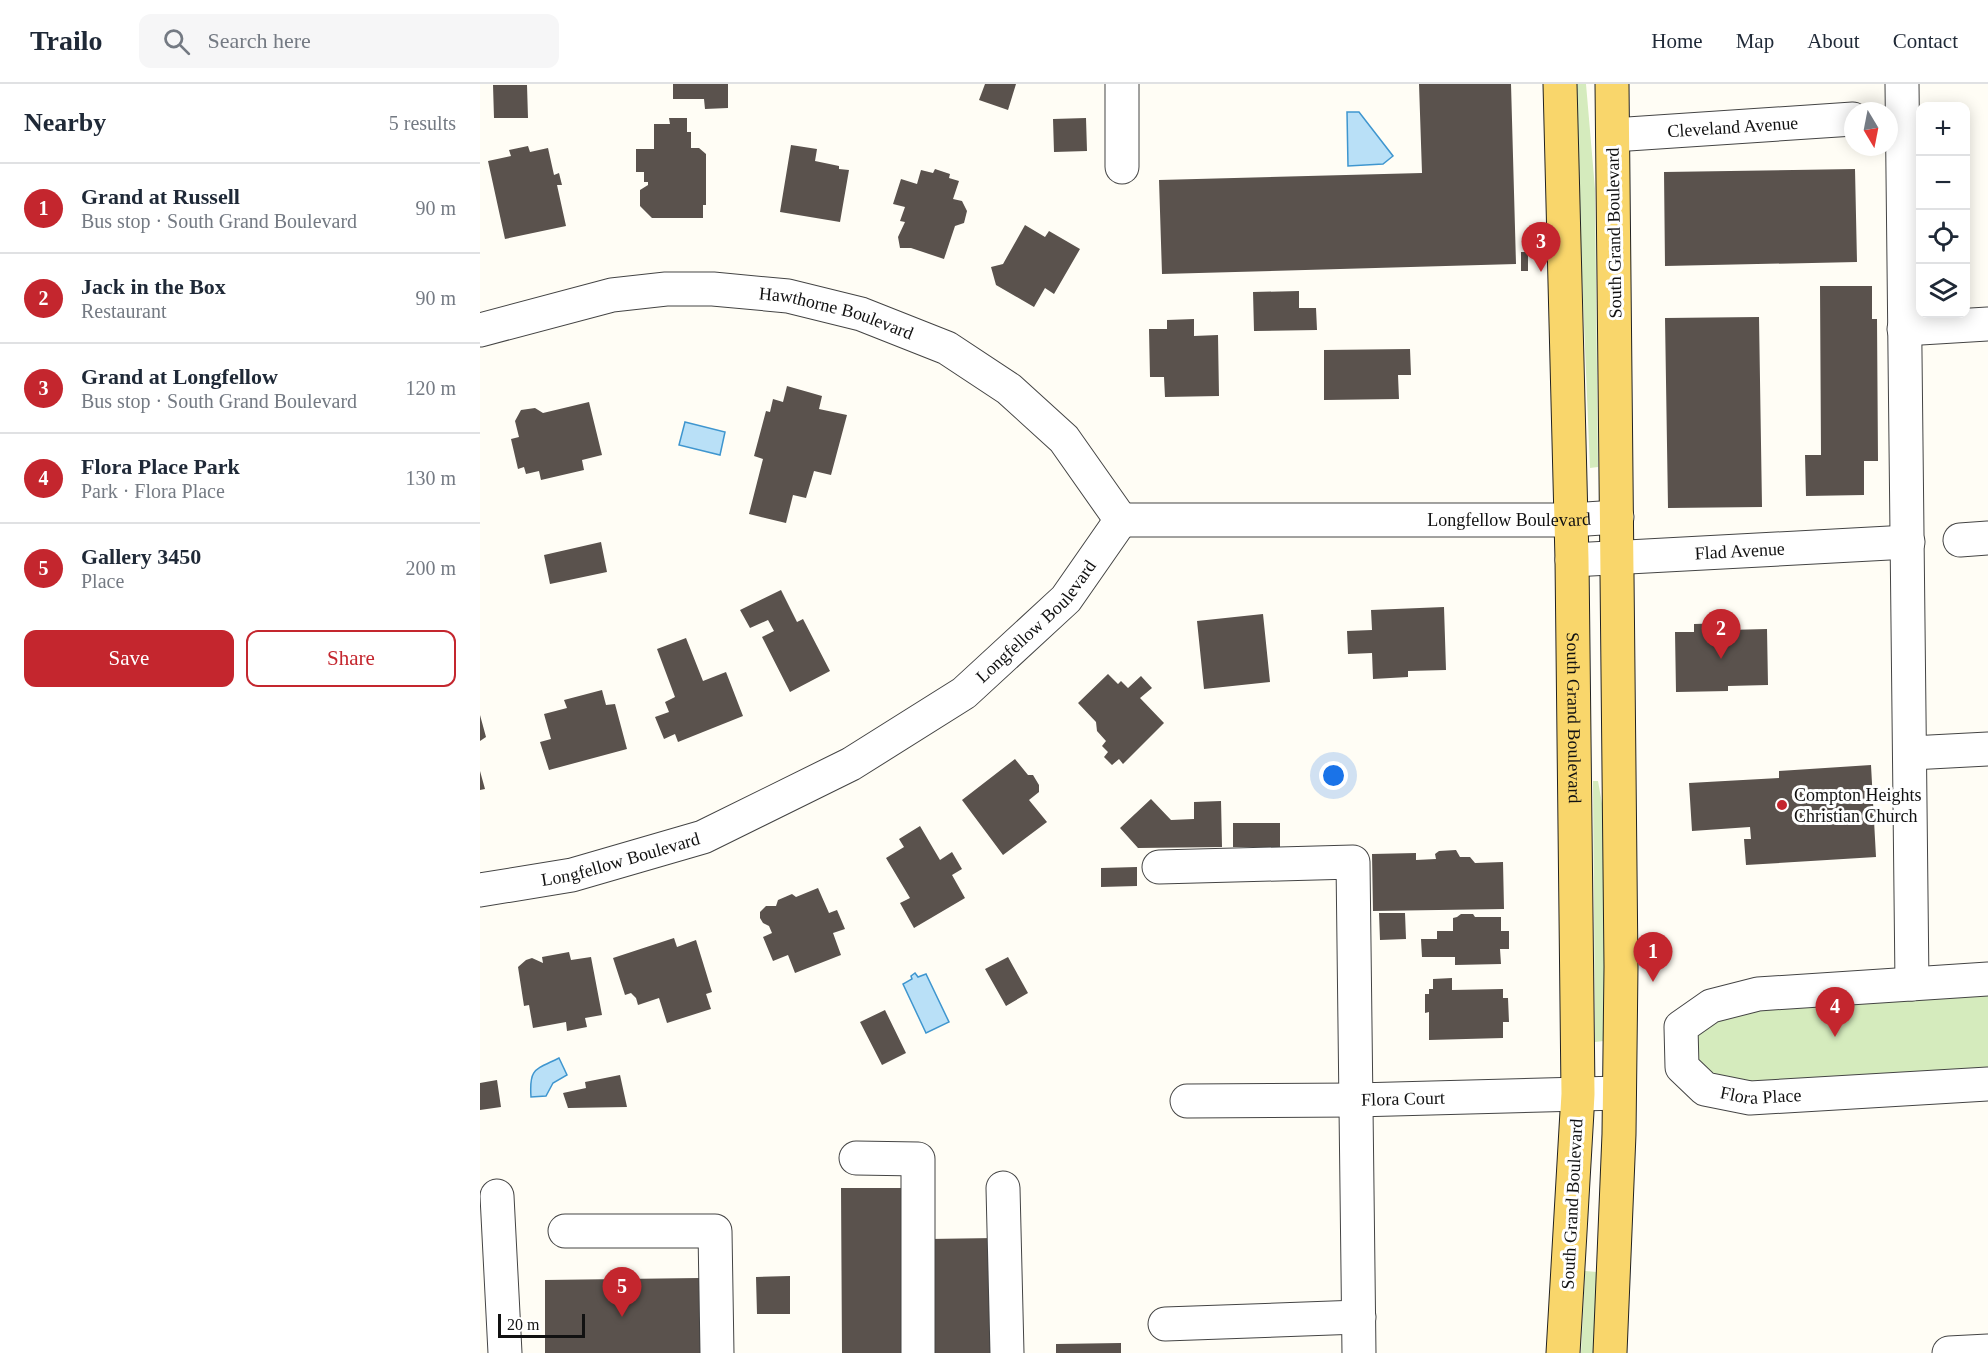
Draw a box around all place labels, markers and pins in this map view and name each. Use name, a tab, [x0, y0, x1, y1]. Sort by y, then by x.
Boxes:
pin: 3	[1522, 222, 1560, 272]
pin: 2	[1702, 610, 1740, 659]
place label: Compton Heights Christian Church	[1794, 785, 1922, 826]
marker: Compton Heights Christian Church	[1775, 798, 1789, 812]
pin: 1	[1634, 932, 1672, 982]
pin: 4	[1816, 988, 1854, 1037]
pin: 5	[602, 1268, 642, 1317]

